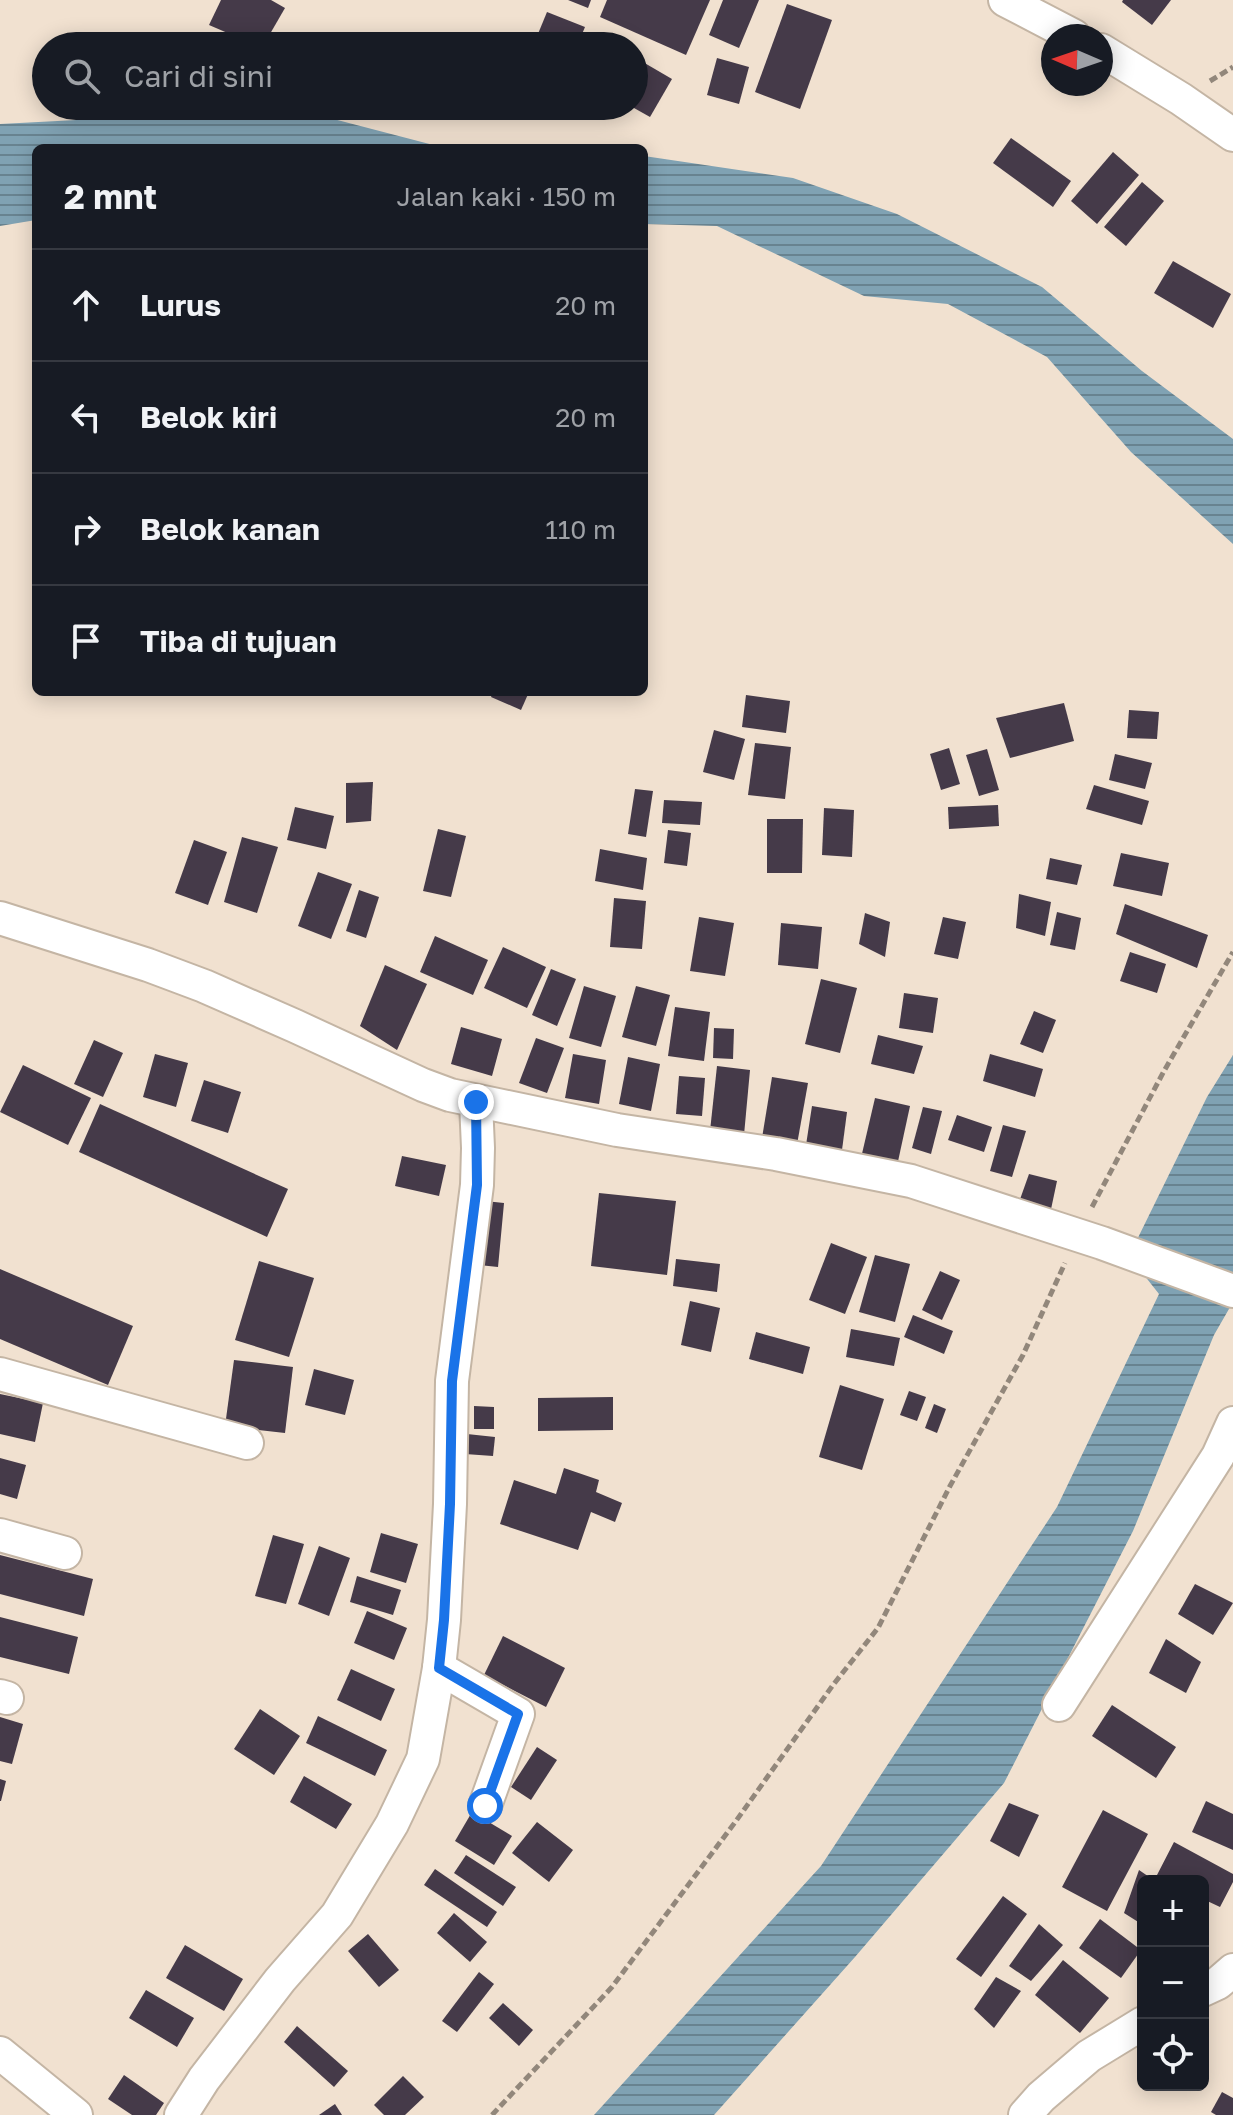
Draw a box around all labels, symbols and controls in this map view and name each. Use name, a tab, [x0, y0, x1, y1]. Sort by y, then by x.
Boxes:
north arrow	[1041, 24, 1113, 96]
search box	[32, 32, 648, 120]
icon: search	[60, 54, 104, 98]
text: Cari di sini	[124, 58, 273, 94]
text: 2 mnt	[64, 176, 157, 216]
text: Jalan kaki · 150 m	[396, 181, 616, 212]
icon: ahead	[64, 283, 108, 327]
text: Lurus	[140, 287, 221, 323]
text: 20 m	[555, 290, 616, 321]
icon: left	[64, 395, 108, 439]
text: Belok kiri	[140, 399, 277, 435]
text: 20 m	[555, 402, 616, 433]
icon: right	[64, 507, 108, 551]
text: Belok kanan	[140, 511, 320, 547]
text: 110 m	[545, 514, 616, 545]
icon: arrive	[64, 619, 108, 663]
text: Tiba di tujuan	[140, 623, 337, 659]
route end	[458, 1084, 494, 1120]
route start	[467, 1788, 503, 1824]
map controls	[1137, 1875, 1209, 2091]
button: +	[1137, 1875, 1209, 1947]
button: −	[1137, 1947, 1209, 2019]
button: locate	[1137, 2019, 1209, 2091]

